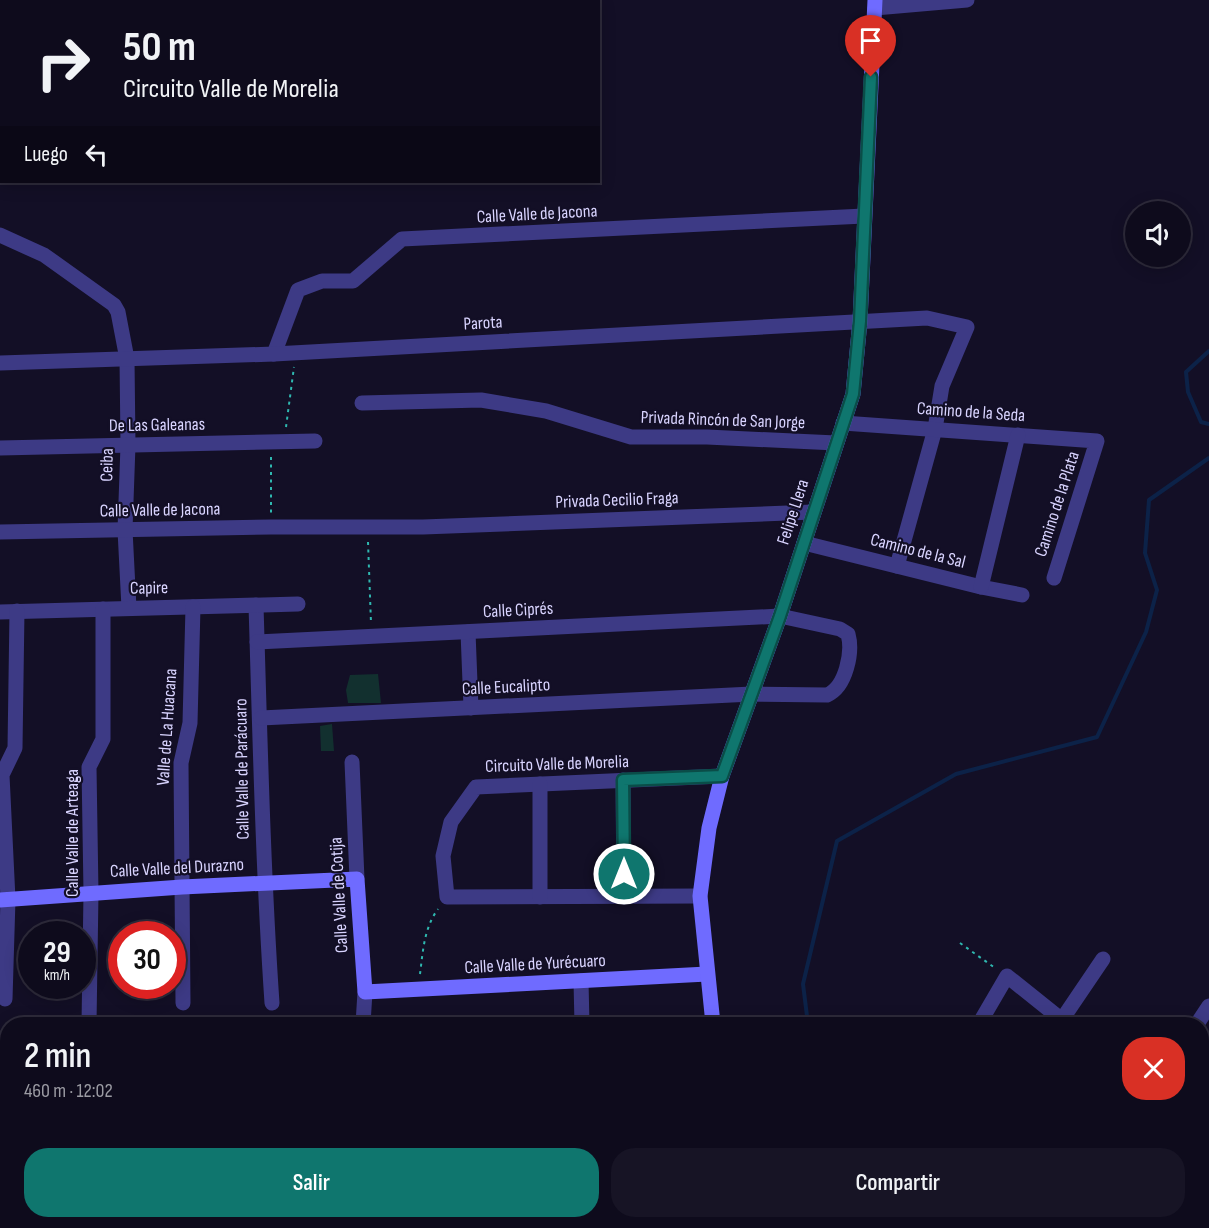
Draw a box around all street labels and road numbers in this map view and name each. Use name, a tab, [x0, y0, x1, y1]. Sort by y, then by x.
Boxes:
street label: Calle Valle de Jacona	[476, 200, 598, 228]
street label: Parota	[463, 311, 503, 335]
street label: Camino de la Seda	[916, 398, 1026, 426]
street label: Privada Rincón de San Jorge	[640, 407, 806, 433]
street label: De Las Galeanas	[109, 414, 205, 436]
street label: Ceiba	[96, 448, 118, 482]
street label: Camino de la Plata	[1030, 449, 1084, 559]
street label: Felipe Llera	[773, 477, 813, 547]
street label: Privada Cecilio Fraga	[555, 487, 679, 513]
street label: Calle Valle de Jacona	[99, 498, 221, 522]
street label: Camino de la Sal	[868, 529, 968, 573]
street label: Capire	[130, 577, 168, 599]
street label: Calle Ciprés	[482, 598, 554, 622]
street label: Valle de La Huacana	[152, 668, 182, 786]
street label: Calle Eucalipto	[461, 674, 551, 700]
street label: Calle Valle de Parácuaro	[230, 698, 254, 840]
street label: Circuito Valle de Morelia	[485, 751, 629, 777]
street label: Calle Valle de Arteaga	[62, 769, 83, 897]
street label: Calle Valle de Cotija	[325, 836, 353, 953]
street label: Calle Valle del Durazno	[109, 854, 245, 882]
street label: Calle Valle de Yurécuaro	[464, 950, 606, 978]

